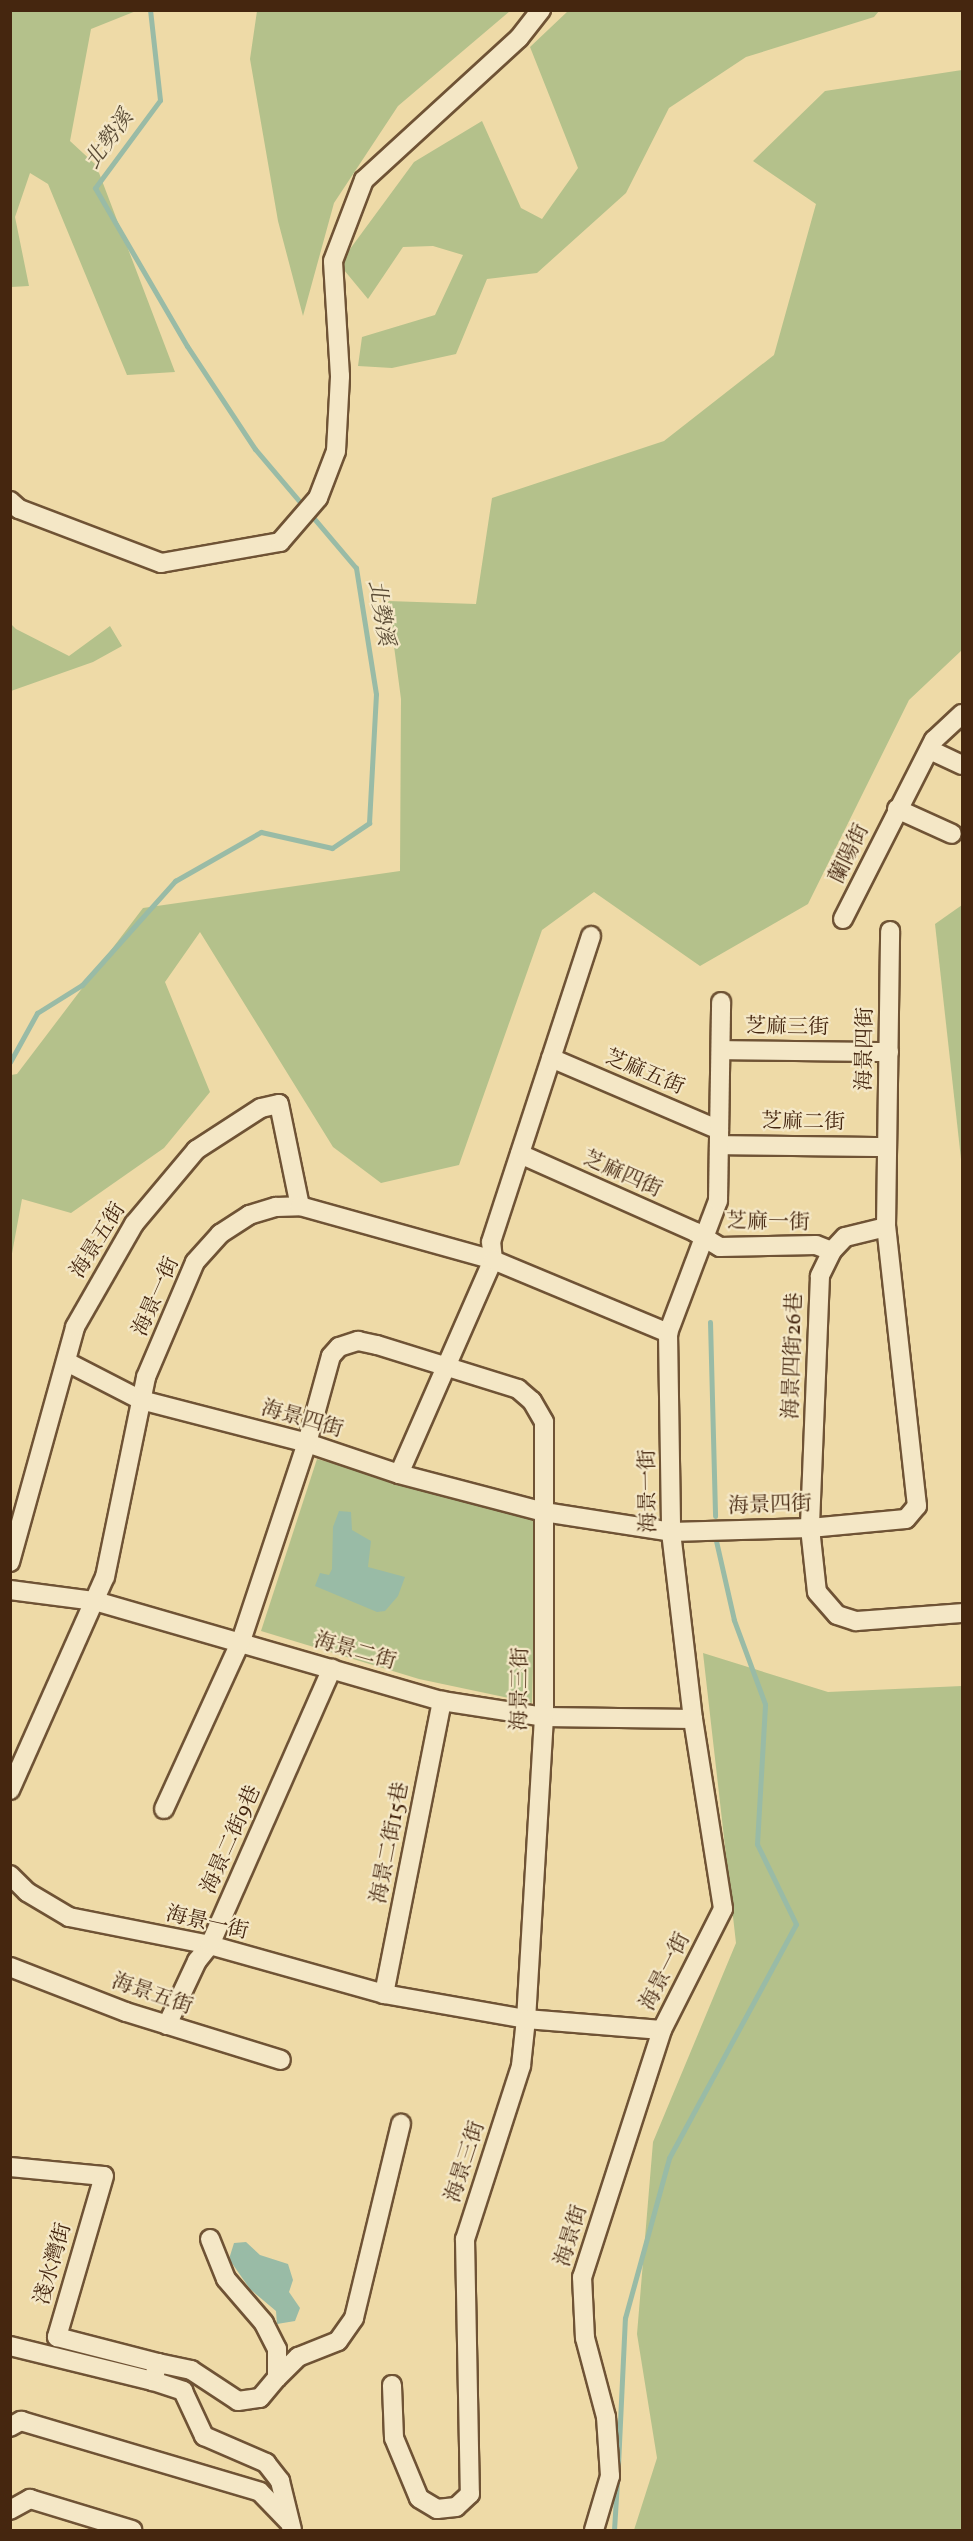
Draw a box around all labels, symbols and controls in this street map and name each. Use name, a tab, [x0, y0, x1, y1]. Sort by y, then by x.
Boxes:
water label: 北勢溪	[80, 106, 140, 174]
water label: 北勢溪	[362, 578, 398, 648]
street label: 蘭陽街	[825, 820, 875, 888]
street label: 海景四街	[853, 1007, 879, 1091]
street label: 芝麻三街	[745, 1015, 829, 1041]
street label: 芝麻五街	[600, 1045, 688, 1101]
street label: 芝麻二街	[761, 1110, 845, 1136]
street label: 芝麻四街	[579, 1146, 665, 1204]
street label: 海景五街	[66, 1199, 132, 1283]
street label: 芝麻一街	[726, 1210, 810, 1236]
street label: 海景一街	[128, 1254, 186, 1340]
street label: 海景四街26巷	[779, 1292, 809, 1420]
street label: 海景四街	[258, 1396, 346, 1444]
street label: 海景一街	[636, 1449, 662, 1533]
street label: 海景四街	[728, 1492, 812, 1520]
street label: 海景二街	[311, 1628, 399, 1676]
street label: 海景三街	[508, 1647, 534, 1731]
street label: 海景二街15巷	[367, 1780, 415, 1906]
street label: 海景二街9巷	[197, 1782, 267, 1898]
street label: 海景一街	[163, 1902, 251, 1946]
street label: 海景一街	[636, 1929, 696, 2015]
street label: 海景五街	[108, 1969, 196, 2021]
street label: 海景三街	[441, 2118, 491, 2206]
street label: 海景街	[551, 2202, 593, 2270]
street label: 淺水灣街	[30, 2220, 78, 2308]

